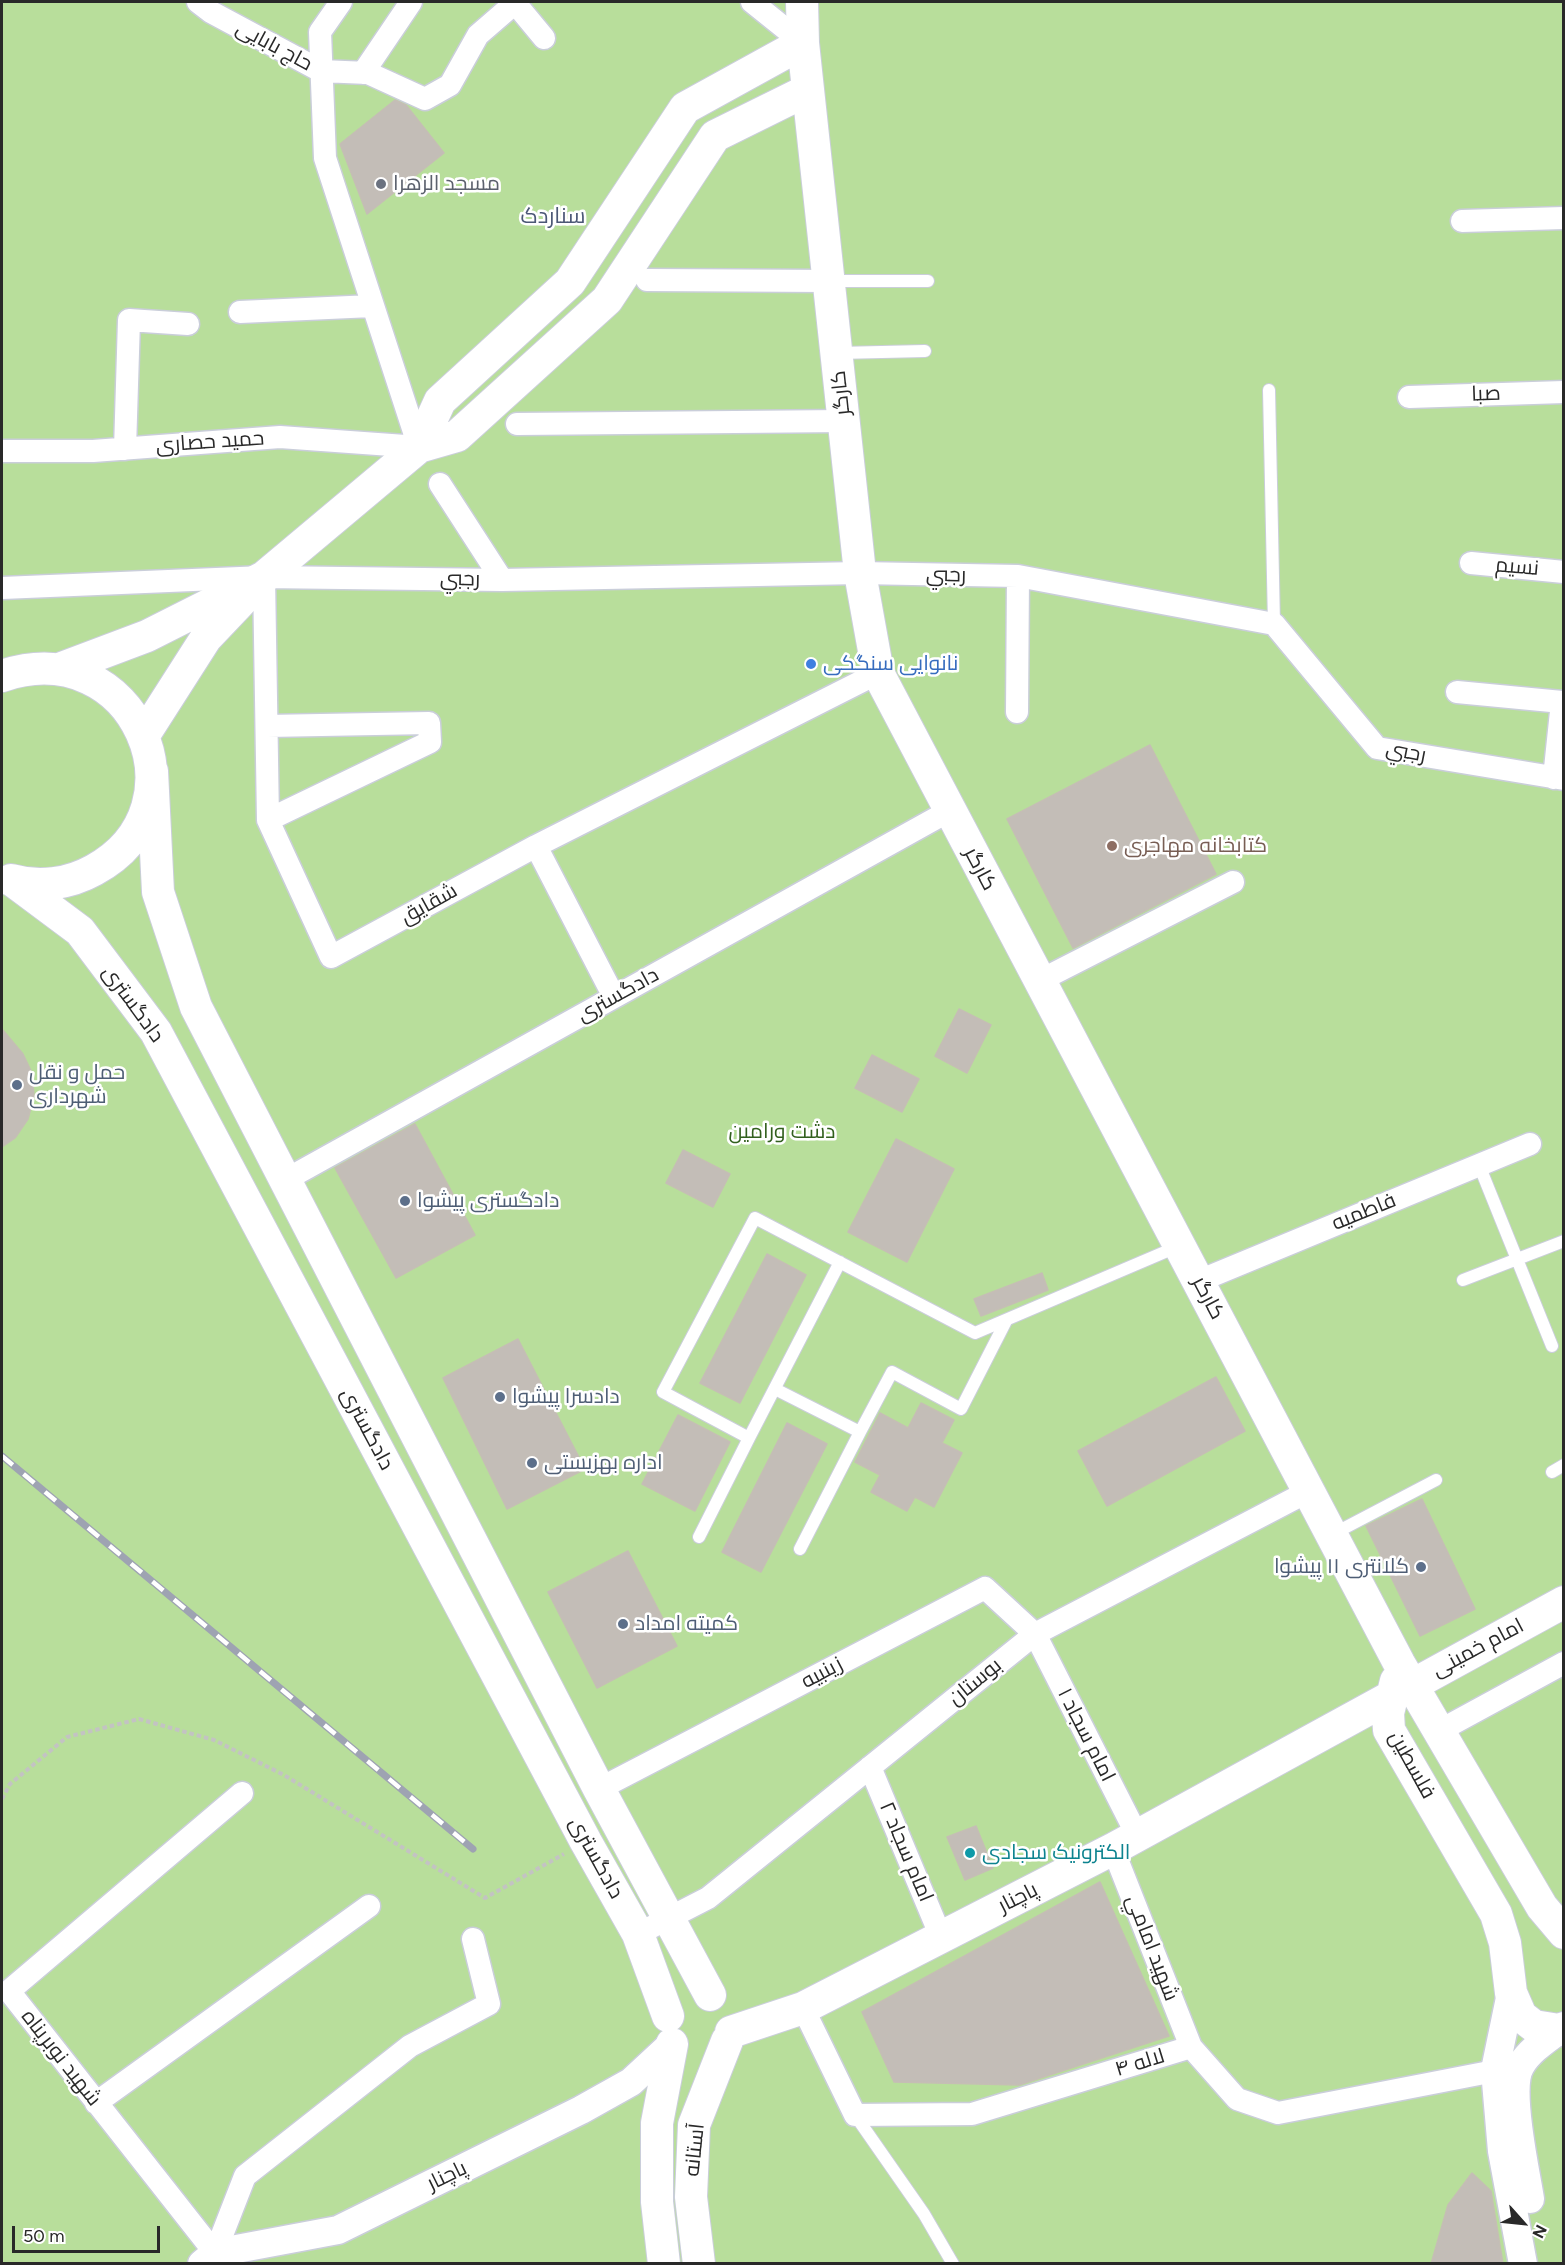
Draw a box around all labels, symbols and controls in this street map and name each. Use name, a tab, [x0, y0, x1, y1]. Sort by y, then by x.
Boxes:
street label: حاج بابایی	[231, 15, 317, 77]
place label: مسجد الزهرا	[393, 171, 500, 197]
marker: مسجد الزهرا	[374, 177, 388, 191]
district label: سناردک	[521, 204, 585, 230]
street label: کارگر	[826, 369, 856, 417]
street label: صبا	[1471, 381, 1501, 407]
street label: حمید حصاری	[155, 426, 265, 458]
street label: نسيم	[1494, 553, 1540, 581]
street label: رجبي	[926, 562, 966, 588]
street label: رجبي	[440, 566, 480, 592]
place label: نانوایی سنگکی	[823, 651, 958, 677]
marker: نانوایی سنگکی	[804, 657, 818, 671]
street label: رجبي	[1384, 736, 1428, 768]
place label: کتابخانه مهاجری	[1124, 833, 1267, 859]
marker: کتابخانه مهاجری	[1105, 839, 1119, 853]
street label: کارگر	[958, 843, 1002, 895]
street label: شقايق	[396, 878, 462, 930]
street label: دادگستری	[97, 960, 169, 1048]
street label: دادگستری	[573, 962, 663, 1028]
place label: حمل و نقل شهرداری	[29, 1060, 125, 1110]
marker: حمل و نقل شهرداری	[10, 1078, 24, 1092]
park label: دشت ورامین	[729, 1119, 835, 1145]
place label: دادگستری پیشوا	[417, 1188, 559, 1214]
street label: فاطميه	[1328, 1188, 1400, 1236]
marker: دادگستری پیشوا	[398, 1194, 412, 1208]
street label: کارگر	[1186, 1272, 1230, 1324]
street label: دادگستری	[335, 1384, 399, 1474]
place label: دادسرا پیشوا	[512, 1384, 620, 1410]
marker: دادسرا پیشوا	[493, 1390, 507, 1404]
place label: اداره بهزیستی	[544, 1450, 663, 1476]
marker: اداره بهزیستی	[525, 1456, 539, 1470]
place label: کلانتری ۱۱ پیشوا	[1274, 1554, 1409, 1580]
marker: کلانتری ۱۱ پیشوا	[1414, 1560, 1428, 1574]
place label: کمیته امداد	[635, 1611, 738, 1637]
street label: امام خمینی	[1428, 1613, 1528, 1683]
marker: کمیته امداد	[616, 1617, 630, 1631]
street label: زينبيه	[797, 1652, 847, 1694]
street label: بوستان	[943, 1653, 1007, 1711]
street label: امام سجاد ۱	[1052, 1684, 1120, 1786]
street label: فلسطین	[1383, 1727, 1441, 1803]
street label: امام سجاد ۲	[874, 1798, 938, 1906]
street label: دادگستری	[563, 1813, 629, 1903]
place label: الکترونیک سجادی	[982, 1840, 1130, 1866]
marker: الکترونیک سجادی	[963, 1846, 977, 1860]
street label: پاچنار	[994, 1877, 1042, 1919]
street label: شهيد امامي	[1120, 1892, 1184, 2004]
street label: شهید نوبرپناه	[16, 2005, 106, 2111]
street label: لاله ۴	[1112, 2044, 1168, 2082]
street label: آستانه	[680, 2122, 710, 2178]
street label: پاچنار	[423, 2156, 471, 2196]
north arrow	[1493, 2193, 1553, 2253]
scale bar	[15, 2214, 164, 2252]
text: N	[1528, 2222, 1551, 2241]
text: 50 m	[23, 2225, 65, 2247]

